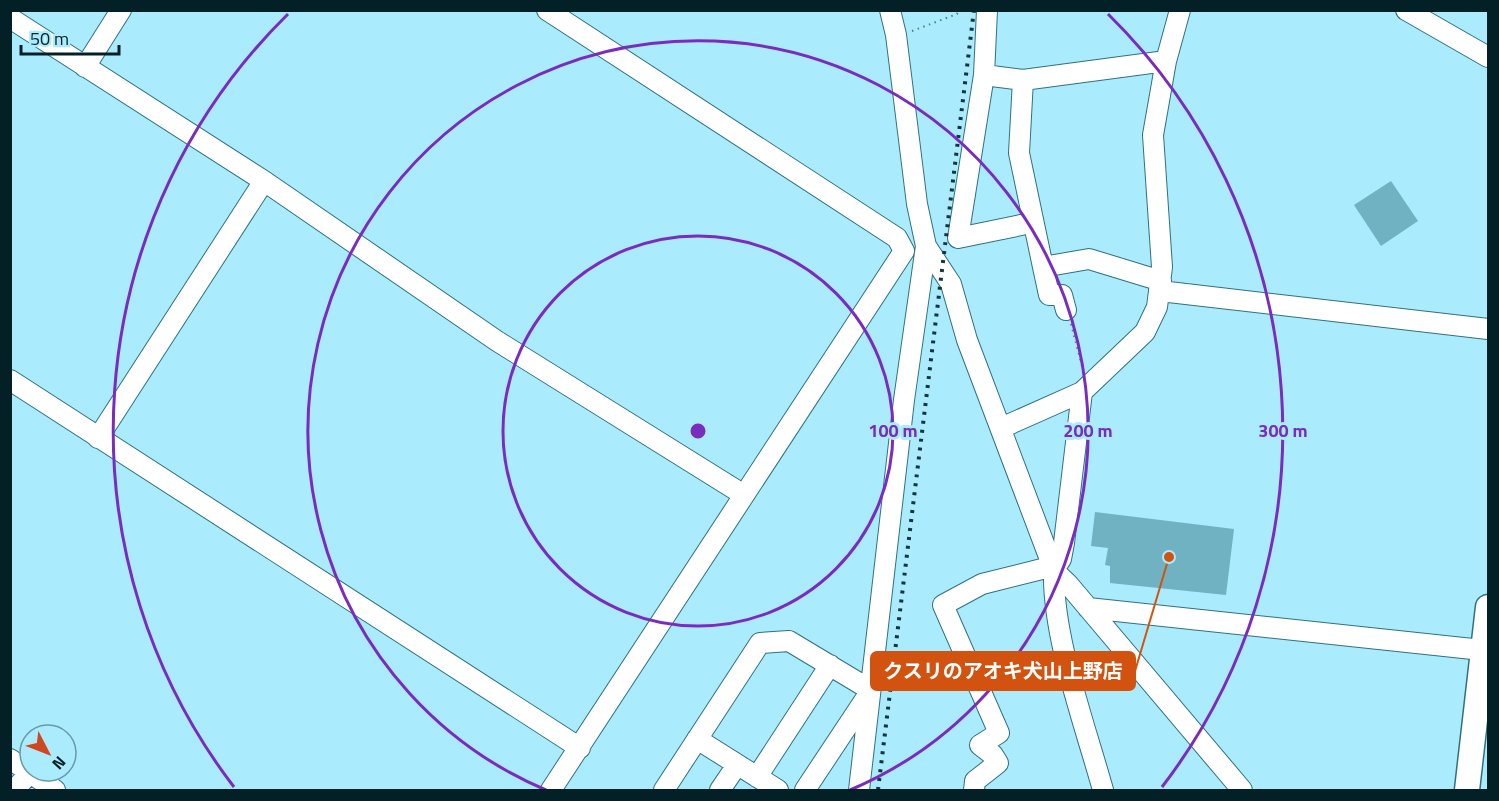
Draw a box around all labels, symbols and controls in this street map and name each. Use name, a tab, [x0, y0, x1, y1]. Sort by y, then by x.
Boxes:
scale bar	[21, 18, 118, 56]
text: 50 m	[30, 25, 69, 52]
text: 100 m	[868, 417, 918, 444]
text: 200 m	[1063, 417, 1113, 444]
text: 300 m	[1258, 417, 1308, 444]
centre of rings	[688, 421, 708, 441]
callout: クスリのアオキ犬山上野店	[871, 652, 1135, 690]
text: クスリのアオキ犬山上野店	[883, 655, 1123, 686]
north arrow	[18, 723, 78, 783]
text: N	[47, 751, 72, 775]

